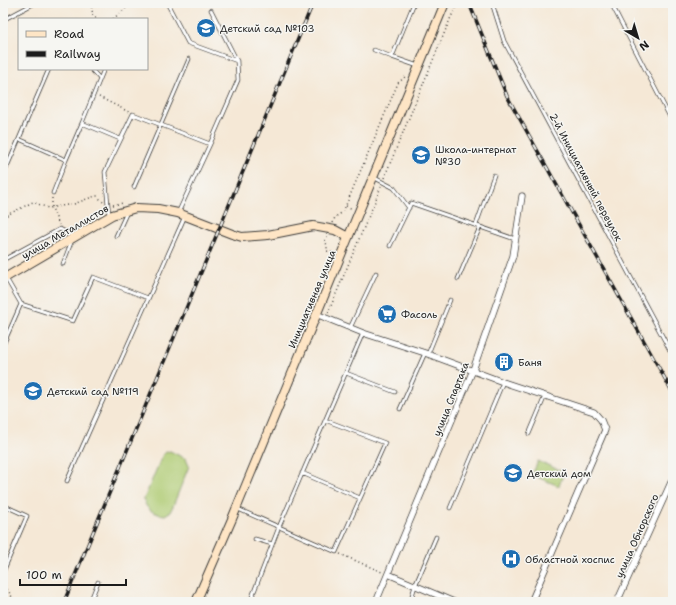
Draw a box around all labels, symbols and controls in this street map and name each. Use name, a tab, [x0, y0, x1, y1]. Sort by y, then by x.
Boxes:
school or university icon: Детский сад №103	[195, 17, 217, 39]
legend	[18, 18, 148, 70]
north arrow	[618, 18, 658, 58]
place label: Детский сад №103	[220, 22, 315, 35]
text: Road	[54, 26, 85, 42]
text: N	[636, 37, 652, 54]
text: Railway	[54, 46, 101, 62]
street label: 2-й Инициативный переулок	[547, 111, 626, 244]
place label: Школа-интернат №30	[435, 143, 517, 168]
school or university icon: Школа-интернат №30	[410, 144, 432, 166]
street label: улица Металлистов	[19, 202, 111, 262]
street label: Инициативная улица	[285, 247, 339, 350]
supermarket icon: Фасоль	[376, 303, 398, 325]
place label: Фасоль	[401, 308, 437, 321]
building icon: Баня	[493, 351, 515, 373]
place label: Баня	[518, 356, 542, 369]
street label: улица Спартака	[430, 359, 472, 438]
school or university icon: Детский сад №119	[22, 380, 44, 402]
place label: Детский сад №119	[47, 385, 139, 398]
school or university icon: Детский дом	[502, 462, 524, 484]
place label: Детский дом	[527, 467, 591, 480]
street label: улица Обнорского	[613, 492, 661, 580]
hospital icon: Областной хоспис	[500, 548, 522, 570]
place label: Областной хоспис	[525, 553, 615, 566]
scale bar	[20, 561, 126, 587]
text: 100 m	[26, 567, 62, 583]

